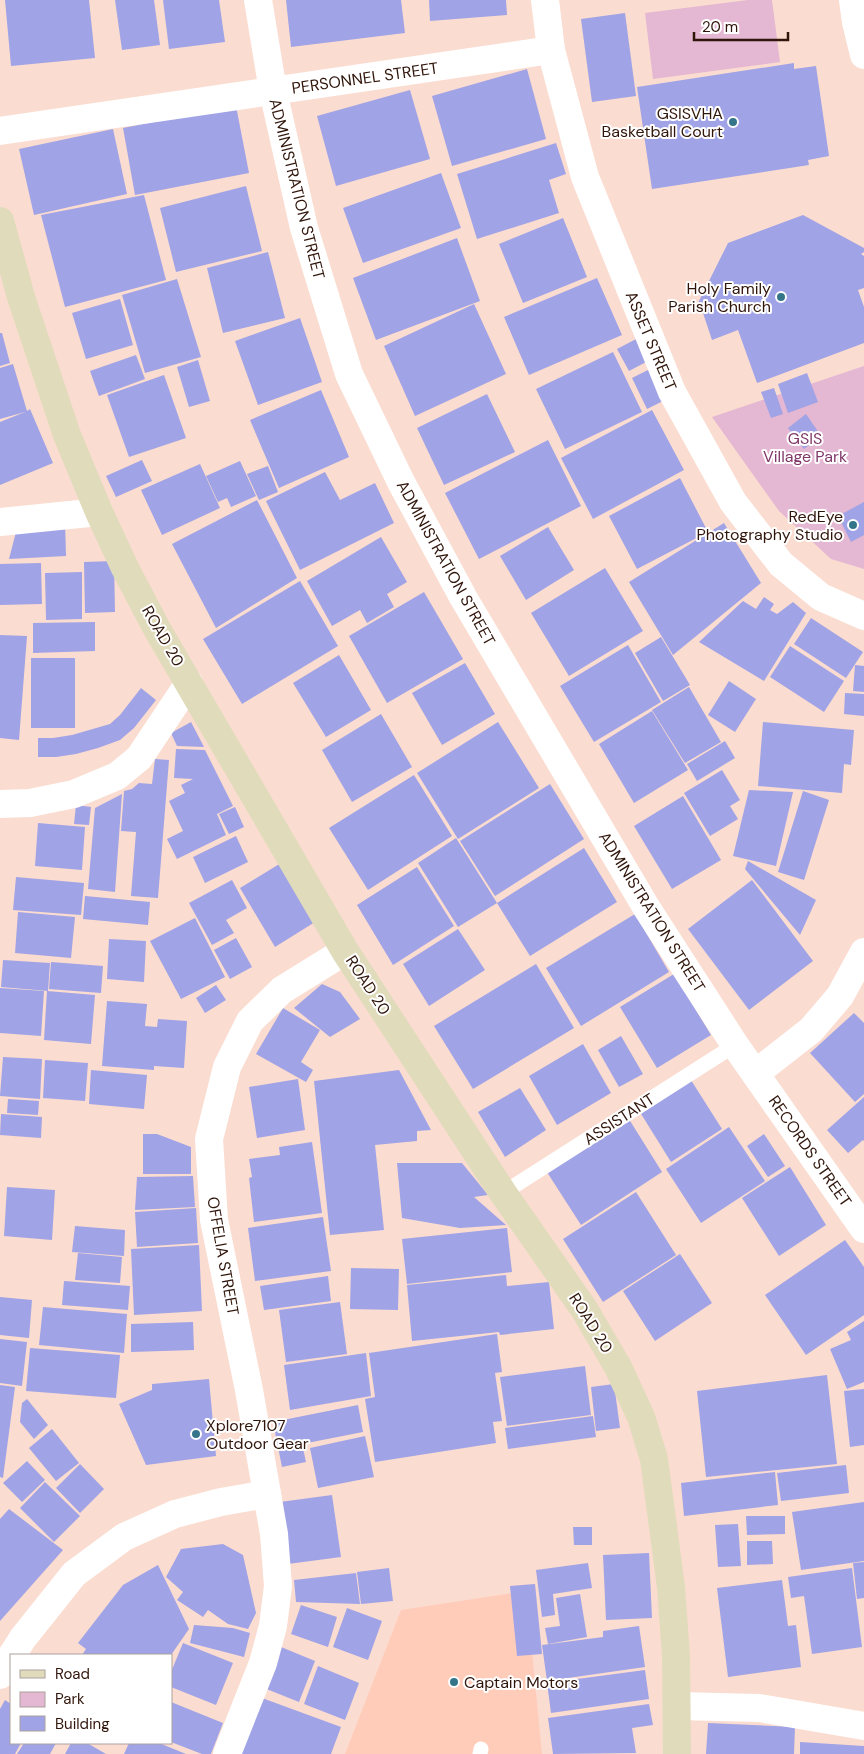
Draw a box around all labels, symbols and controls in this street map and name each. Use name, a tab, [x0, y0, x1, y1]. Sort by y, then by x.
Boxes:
scale bar	[694, 10, 788, 42]
text: 20 m	[702, 17, 738, 37]
street label: PERSONNEL STREET	[290, 57, 440, 99]
street label: ADMINISTRATION STREET	[264, 96, 330, 282]
place label: GSISVHA Basketball Court	[602, 103, 723, 142]
marker: GSISVHA Basketball Court	[727, 116, 739, 128]
place label: Holy Family Parish Church	[668, 278, 771, 317]
street label: ASSET STREET	[621, 288, 681, 394]
marker: Holy Family Parish Church	[775, 291, 787, 303]
park label: GSIS Village Park	[763, 428, 847, 467]
street label: ADMINISTRATION STREET	[392, 477, 500, 649]
place label: RedEye Photography Studio	[696, 506, 843, 545]
marker: RedEye Photography Studio	[847, 519, 859, 531]
street label: ROAD 20	[137, 602, 189, 670]
street label: ADMINISTRATION STREET	[594, 828, 710, 996]
street label: ROAD 20	[341, 951, 395, 1019]
street label: ASSISTANT	[580, 1088, 658, 1150]
street label: RECORDS STREET	[764, 1091, 856, 1211]
street label: OFFELIA STREET	[202, 1195, 244, 1317]
street label: ROAD 20	[564, 1289, 618, 1357]
place label: Xplore7107 Outdoor Gear	[206, 1415, 309, 1454]
marker: Xplore7107 Outdoor Gear	[190, 1428, 202, 1440]
legend	[10, 1654, 172, 1744]
text: Road	[55, 1664, 90, 1684]
place label: Captain Motors	[464, 1672, 578, 1693]
marker: Captain Motors	[448, 1676, 460, 1688]
text: Park	[55, 1689, 85, 1709]
text: Building	[55, 1714, 110, 1734]

